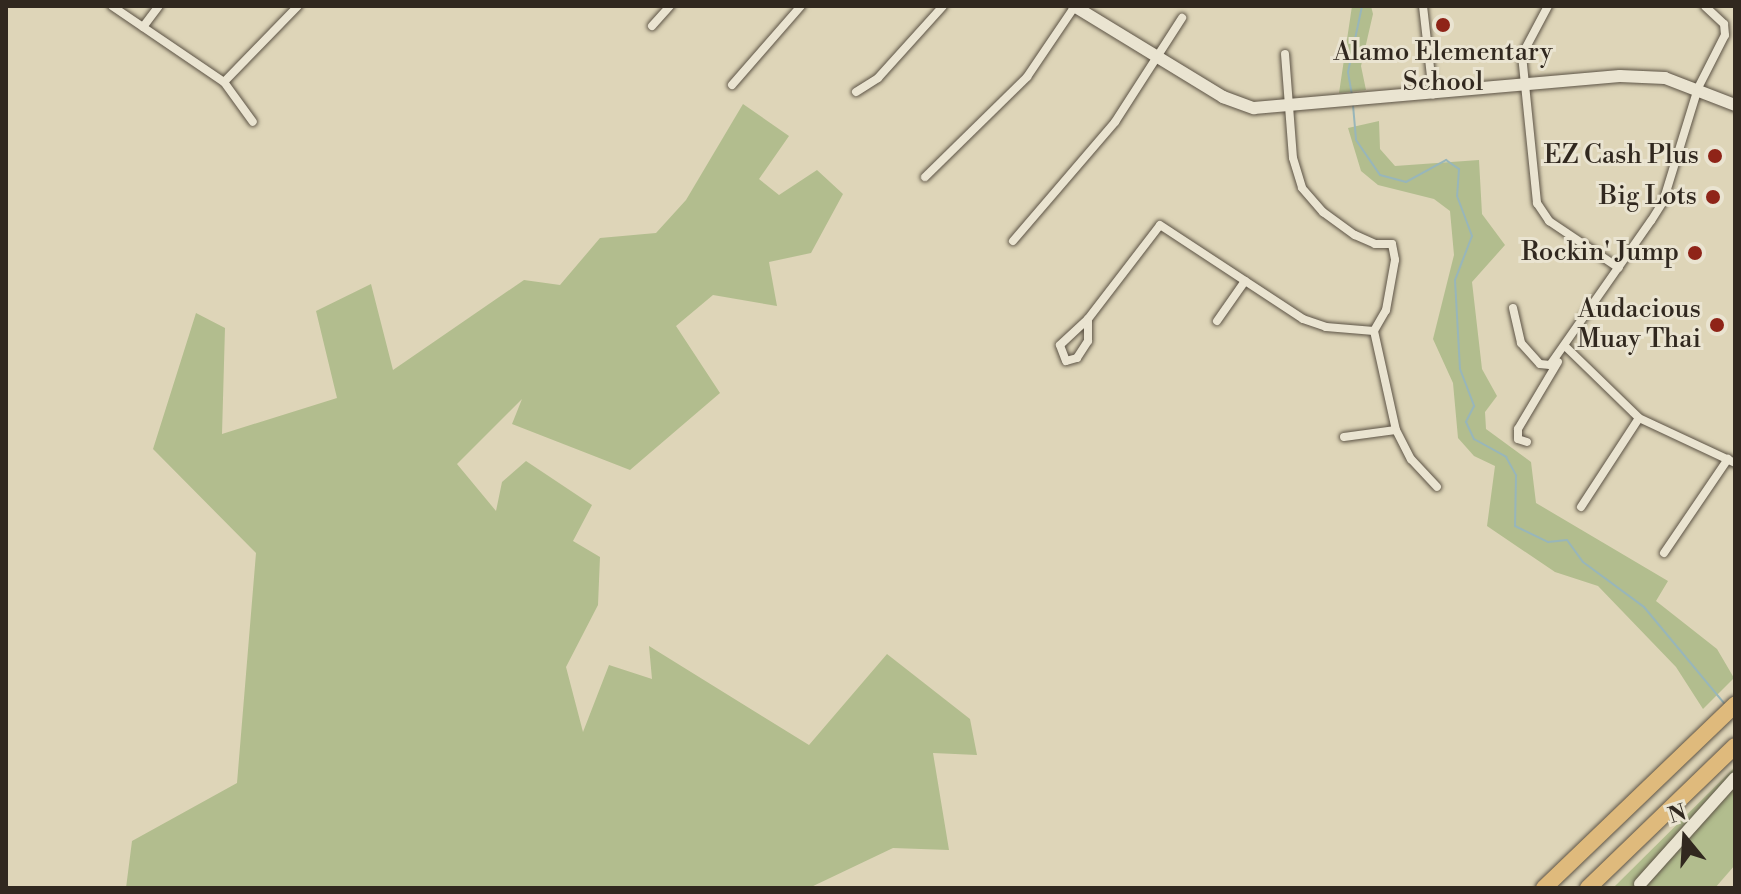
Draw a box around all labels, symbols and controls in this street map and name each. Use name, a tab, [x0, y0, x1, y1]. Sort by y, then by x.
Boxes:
marker: Alamo Elementary School	[1434, 16, 1452, 34]
place label: Alamo Elementary School	[1333, 37, 1553, 98]
place label: EZ Cash Plus	[1544, 140, 1699, 172]
marker: EZ Cash Plus	[1706, 147, 1724, 165]
place label: Big Lots	[1599, 181, 1697, 213]
marker: Big Lots	[1704, 188, 1722, 206]
place label: Rockin' Jump	[1521, 237, 1679, 269]
marker: Rockin' Jump	[1686, 244, 1704, 262]
place label: Audacious Muay Thai	[1577, 294, 1701, 356]
marker: Audacious Muay Thai	[1708, 316, 1726, 334]
north arrow	[1645, 798, 1725, 878]
text: N	[1665, 799, 1690, 830]

